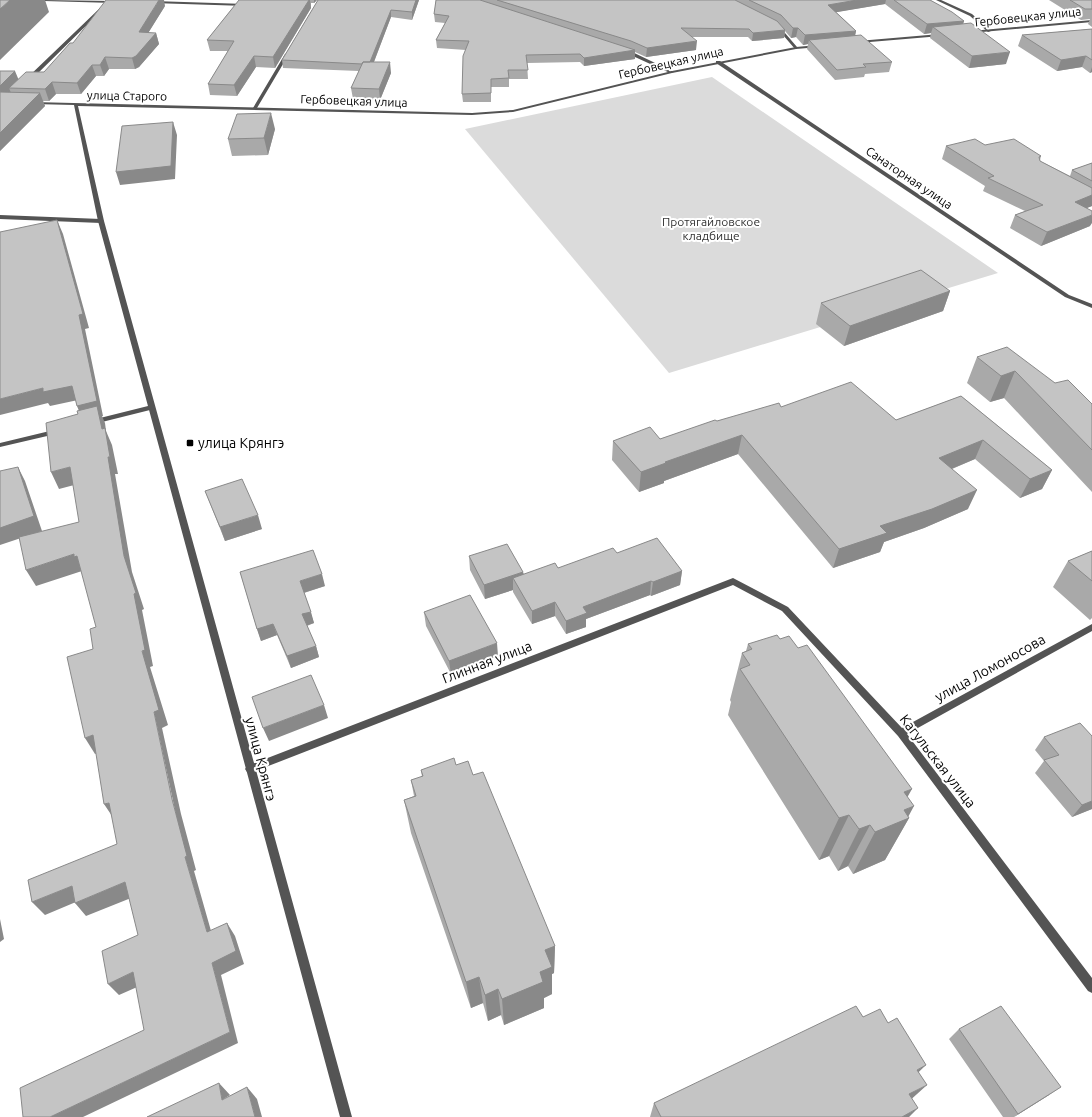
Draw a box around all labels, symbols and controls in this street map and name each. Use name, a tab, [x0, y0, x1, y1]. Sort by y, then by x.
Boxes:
street label: Гербовецкая улица	[974, 4, 1082, 29]
street label: Гербовецкая улица	[617, 44, 725, 81]
street label: улица Старого	[87, 88, 167, 103]
street label: Гербовецкая улица	[300, 92, 408, 109]
street label: Санаторная улица	[864, 144, 955, 211]
park label: Протягайловское кладбище	[662, 215, 760, 242]
place label: улица Крянгэ	[198, 435, 284, 451]
marker: улица Крянгэ	[185, 438, 195, 448]
street label: улица Ломоносова	[932, 631, 1048, 705]
street label: Глинная улица	[440, 638, 534, 686]
street label: Кагульская улица	[897, 711, 979, 811]
street label: улица Крянгэ	[242, 715, 280, 803]

